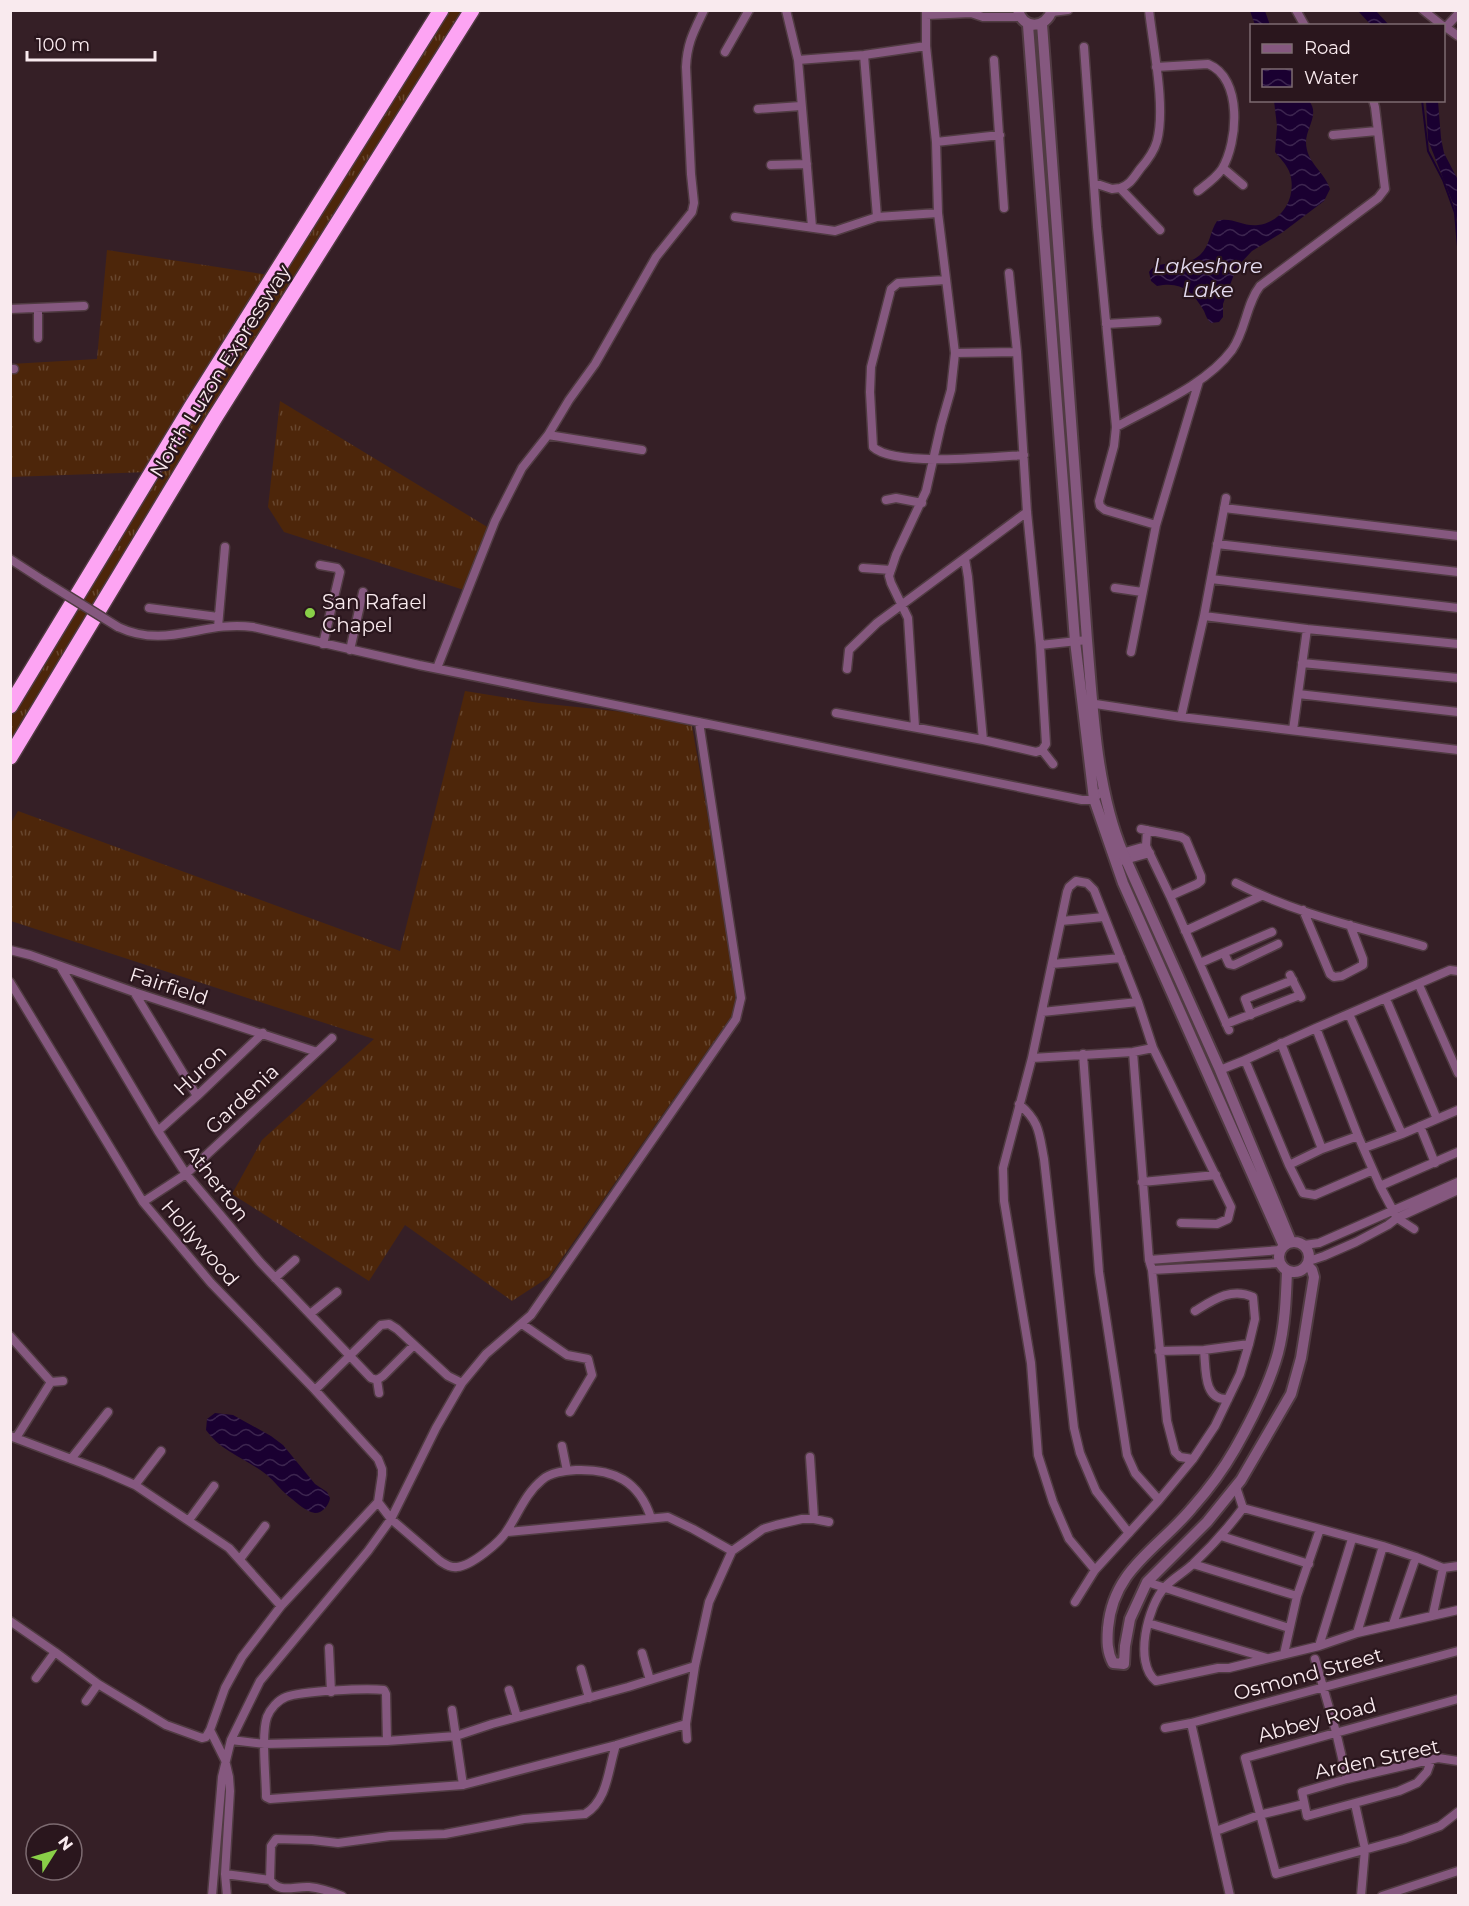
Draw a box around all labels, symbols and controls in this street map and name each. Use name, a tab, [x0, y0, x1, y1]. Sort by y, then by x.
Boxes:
scale bar	[27, 24, 154, 62]
legend	[1250, 24, 1445, 102]
text: 100 m	[36, 34, 90, 56]
text: Road	[1304, 37, 1351, 59]
text: Water	[1304, 67, 1359, 89]
water label: Lakeshore Lake	[1153, 253, 1263, 302]
street label: North Luzon Expressway	[145, 260, 296, 482]
place label: San Rafael Chapel	[322, 590, 427, 637]
marker: San Rafael Chapel	[303, 606, 317, 620]
street label: Fairfield	[127, 962, 211, 1010]
street label: Huron	[169, 1040, 231, 1100]
street label: Gardenia	[200, 1059, 284, 1139]
street label: Atherton	[180, 1140, 254, 1226]
street label: Hollywood	[156, 1195, 244, 1291]
street label: Osmond Street	[1231, 1643, 1385, 1705]
street label: Abbey Road	[1255, 1693, 1379, 1747]
street label: Arden Street	[1312, 1734, 1442, 1784]
north arrow	[24, 1822, 84, 1882]
text: N	[54, 1832, 77, 1854]

